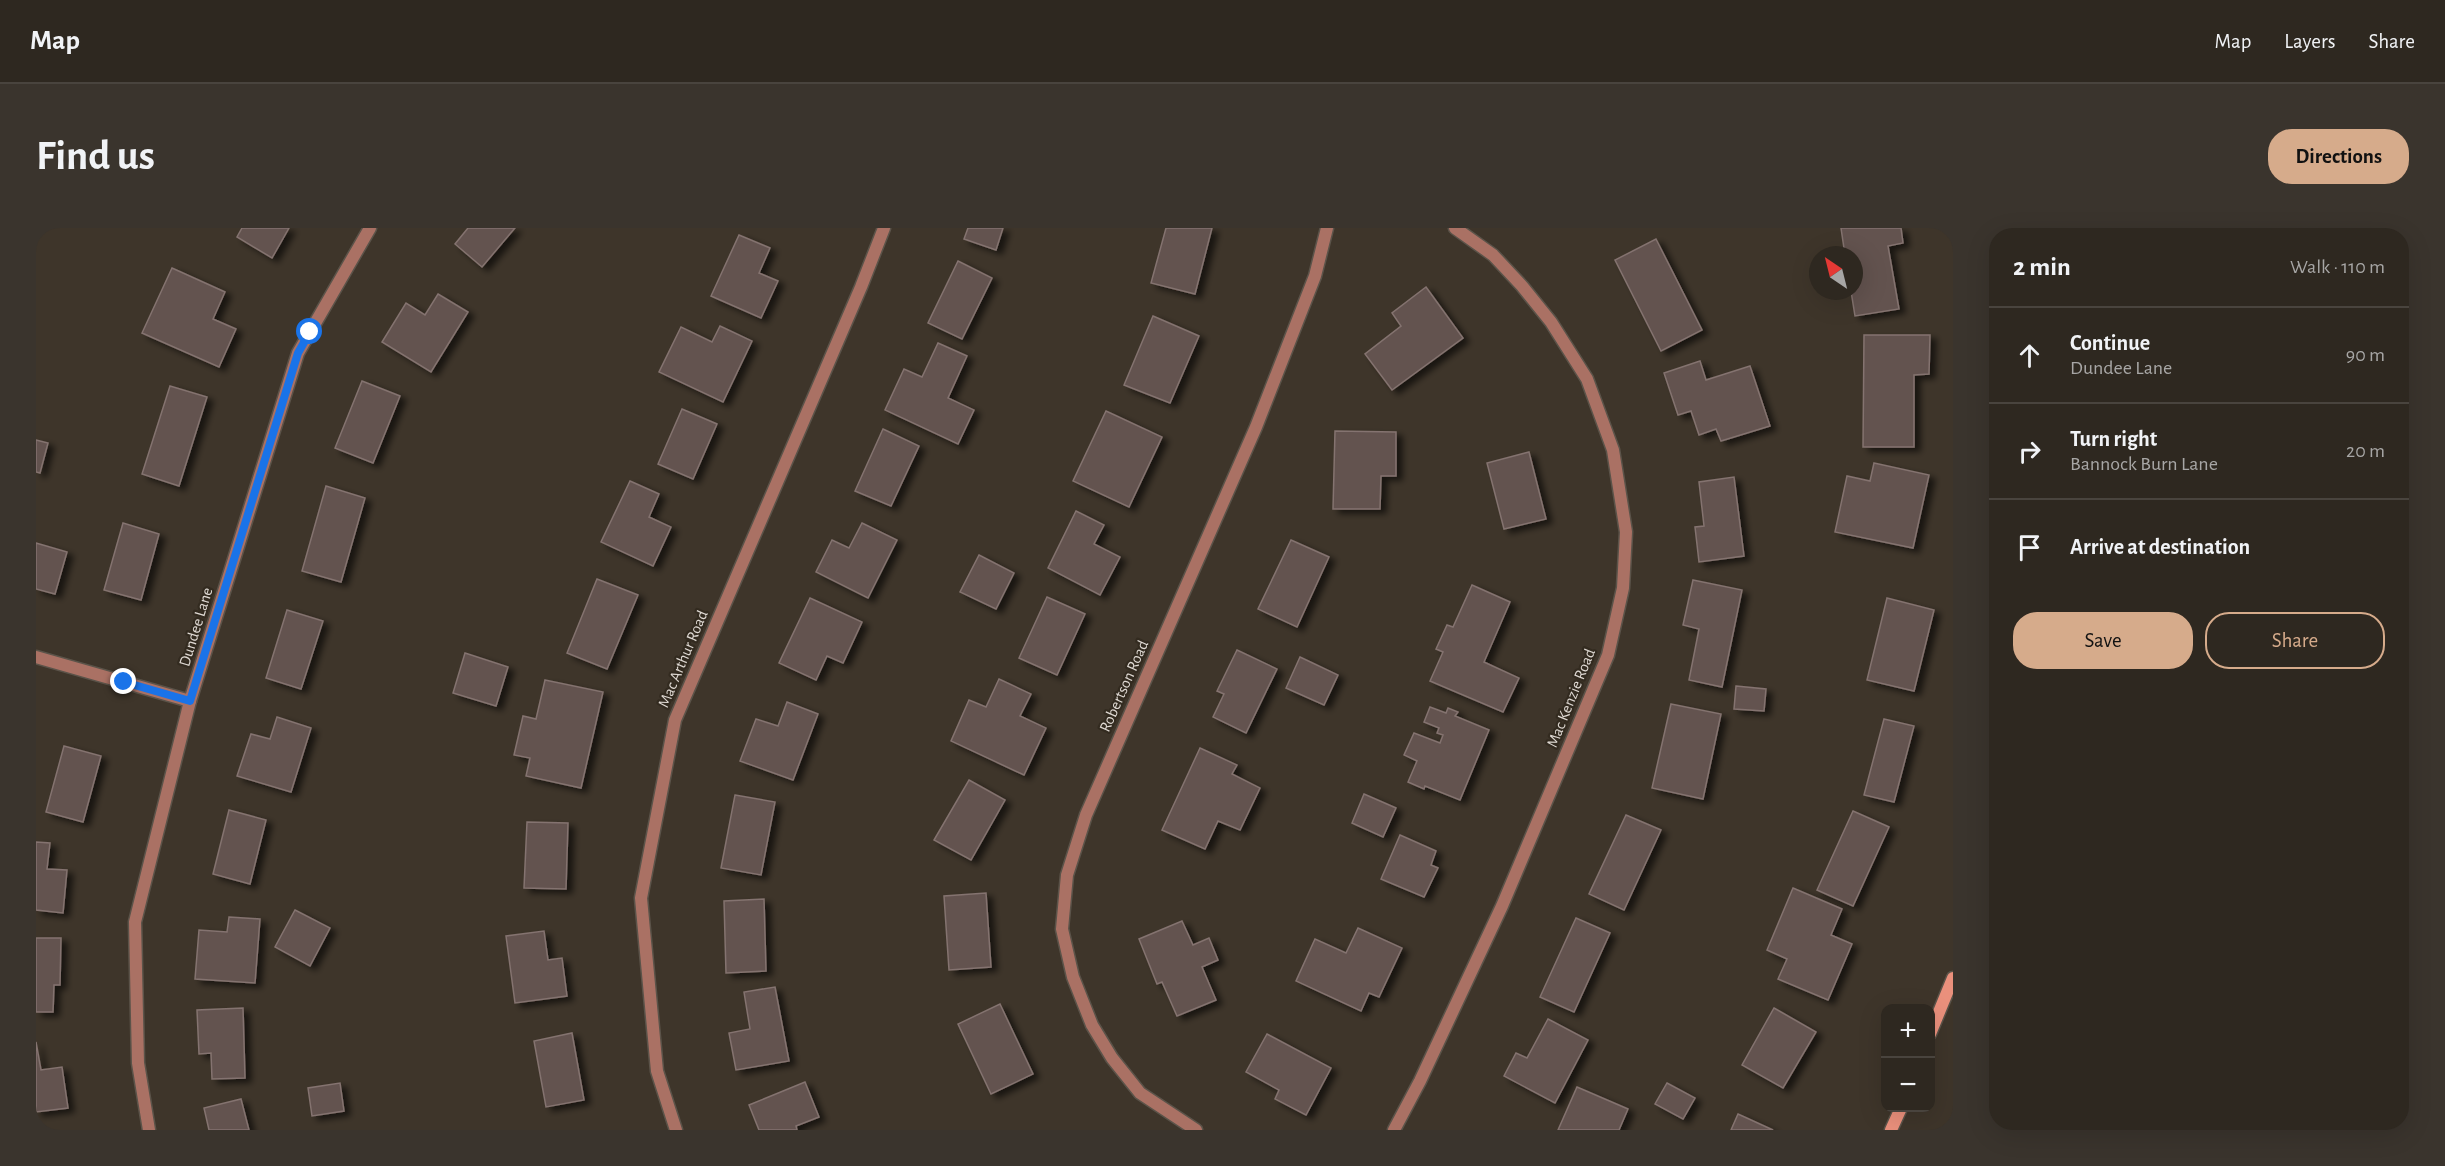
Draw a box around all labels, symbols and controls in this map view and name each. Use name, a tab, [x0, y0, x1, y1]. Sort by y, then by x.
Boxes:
text: Map	[30, 27, 80, 55]
text: Map	[2215, 31, 2251, 52]
text: Layers	[2284, 31, 2335, 52]
text: Share	[2368, 31, 2415, 52]
button: Directions	[2268, 129, 2409, 184]
text: Find us	[36, 135, 155, 177]
north arrow	[1809, 246, 1863, 300]
text: 2 min	[2013, 254, 2071, 280]
text: Walk · 110 m	[2290, 257, 2385, 277]
route start	[296, 318, 322, 344]
text: Continue	[2070, 332, 2150, 354]
icon: ahead	[2013, 339, 2046, 372]
text: 90 m	[2346, 345, 2385, 365]
text: Dundee Lane	[2070, 358, 2172, 378]
text: Turn right	[2070, 428, 2157, 450]
icon: right	[2013, 435, 2046, 468]
text: 20 m	[2346, 441, 2385, 461]
text: Bannock Burn Lane	[2070, 454, 2218, 474]
icon: arrive	[2013, 531, 2046, 564]
text: Arrive at destination	[2070, 536, 2250, 558]
street label: Dundee Lane	[176, 586, 216, 668]
street label: Mac Arthur Road	[655, 608, 711, 710]
button: Save	[2013, 612, 2193, 669]
button: Share	[2205, 612, 2385, 669]
street label: Robertson Road	[1097, 638, 1151, 734]
street label: Mac Kenzie Road	[1544, 646, 1598, 750]
route end	[110, 668, 136, 694]
map controls	[1881, 1004, 1935, 1112]
button: +	[1881, 1004, 1935, 1058]
button: −	[1881, 1058, 1935, 1112]

